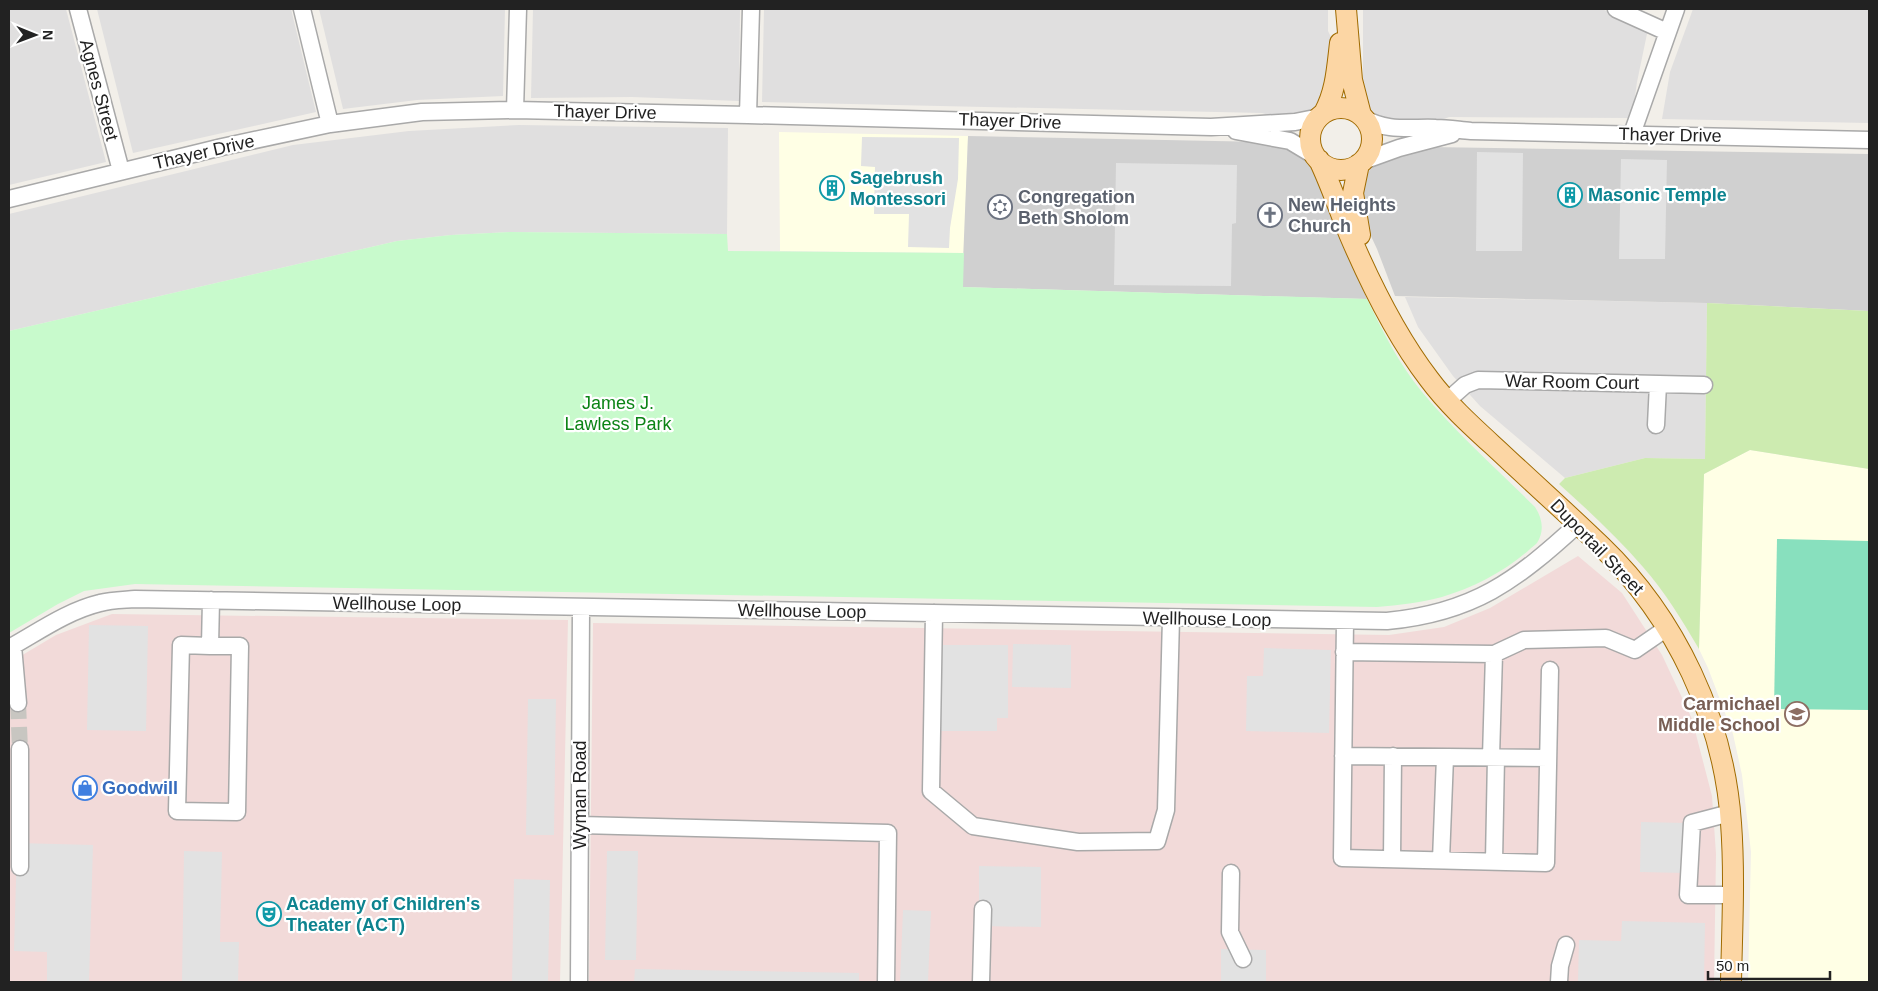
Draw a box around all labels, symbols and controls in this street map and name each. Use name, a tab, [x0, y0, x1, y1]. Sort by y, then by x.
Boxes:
north arrow	[10, 10, 60, 60]
text: N	[40, 30, 56, 40]
street label: Agnes Street	[76, 37, 122, 143]
street label: Thayer Drive	[553, 101, 657, 123]
street label: Thayer Drive	[958, 109, 1062, 133]
street label: Thayer Drive	[1618, 124, 1722, 146]
street label: Thayer Drive	[152, 131, 256, 173]
place label: Sagebrush Montessori	[850, 168, 946, 209]
building icon: Sagebrush Montessori	[819, 175, 845, 201]
building icon: Masonic Temple	[1557, 182, 1583, 208]
place label: Masonic Temple	[1588, 185, 1727, 205]
place label: Congregation Beth Sholom	[1018, 187, 1135, 228]
synagogue icon: Congregation Beth Sholom	[987, 194, 1013, 220]
place label: New Heights Church	[1288, 195, 1396, 236]
church icon: New Heights Church	[1257, 202, 1283, 228]
street label: War Room Court	[1505, 371, 1639, 393]
park label: James J. Lawless Park	[564, 393, 673, 434]
street label: Duportail Street	[1546, 495, 1648, 599]
street label: Wellhouse Loop	[332, 593, 462, 615]
street label: Wellhouse Loop	[737, 600, 867, 622]
street label: Wellhouse Loop	[1142, 608, 1272, 630]
place label: Carmichael Middle School	[1658, 694, 1780, 735]
school or university icon: Carmichael Middle School	[1784, 701, 1810, 727]
street label: Wyman Road	[570, 741, 590, 849]
shop icon: Goodwill	[72, 775, 98, 801]
place label: Goodwill	[102, 778, 178, 798]
place label: Academy of Children's Theater (ACT)	[286, 894, 480, 935]
theatre icon: Academy of Children's Theater (ACT)	[256, 901, 282, 927]
scale bar	[1708, 948, 1830, 980]
text: 50 m	[1716, 957, 1749, 974]

